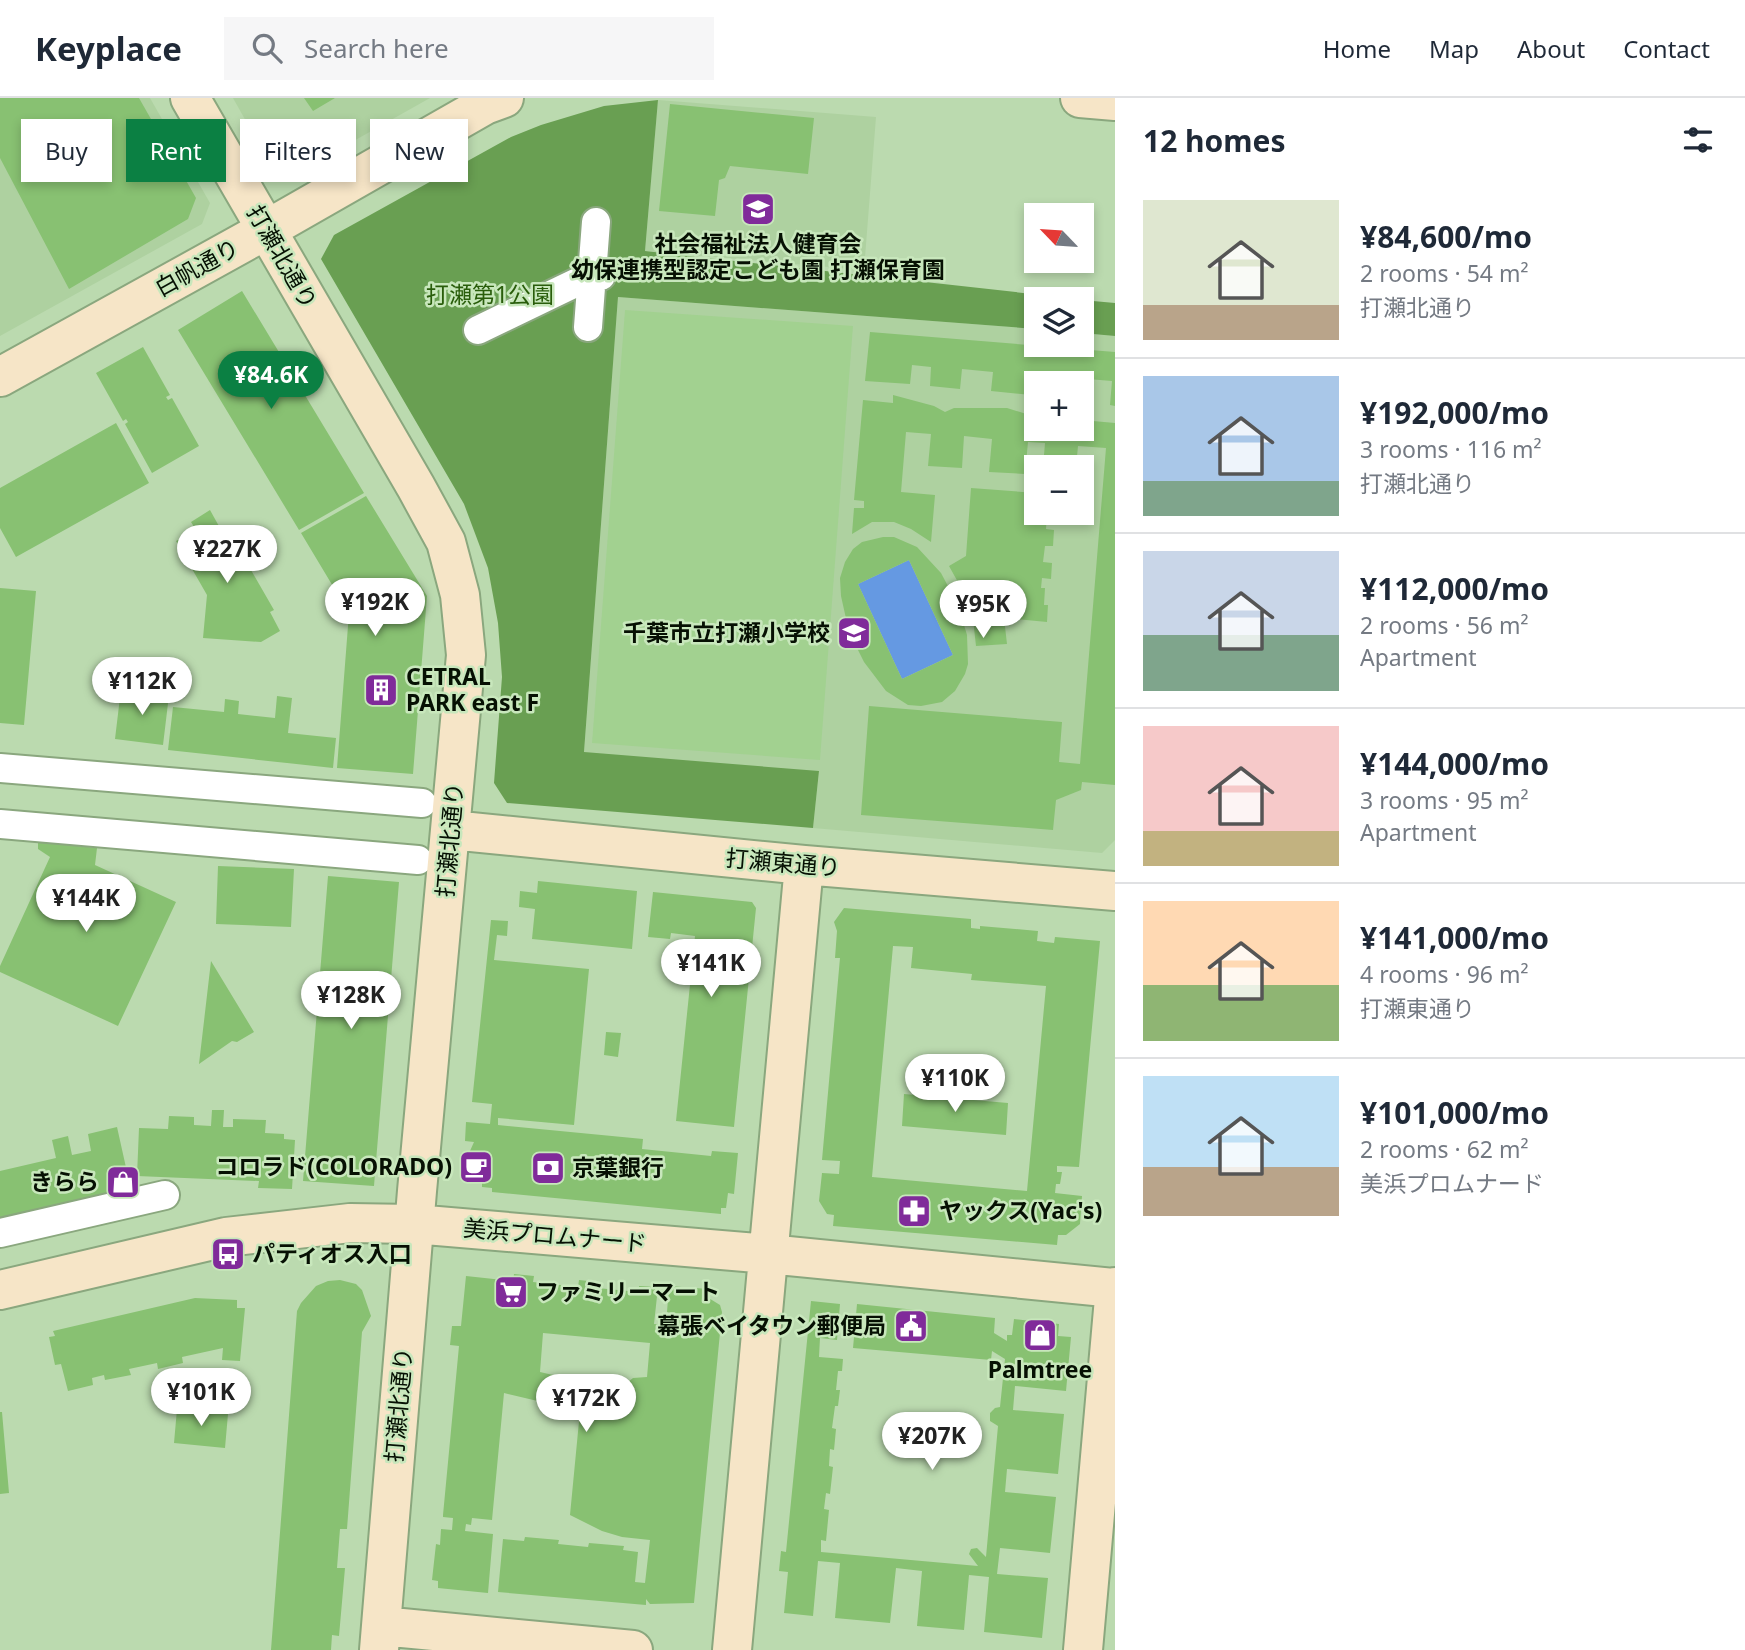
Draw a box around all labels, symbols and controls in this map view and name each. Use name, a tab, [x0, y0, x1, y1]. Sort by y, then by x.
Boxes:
search box	[224, 17, 714, 80]
text: Keyplace	[35, 26, 182, 71]
icon: search	[248, 29, 286, 67]
text: Search here	[304, 30, 449, 66]
text: Home	[1323, 32, 1391, 65]
text: Map	[1429, 32, 1479, 65]
text: About	[1517, 32, 1585, 65]
text: Contact	[1623, 32, 1710, 65]
chip: Buy	[21, 119, 112, 182]
chip: Rent	[126, 119, 226, 182]
chip: Filters	[240, 119, 356, 182]
chip: New	[370, 119, 468, 182]
text: 12 homes	[1143, 120, 1286, 161]
icon: filters	[1679, 121, 1717, 159]
school or university icon: 社会福祉法人健育会 幼保連携型認定こども園 打瀬保育園	[739, 190, 777, 228]
street label: 打瀬北通り	[240, 199, 325, 314]
north arrow	[1024, 203, 1094, 273]
map controls	[1024, 203, 1094, 525]
text: ¥84,600/mo	[1360, 216, 1532, 257]
place label: 社会福祉法人健育会 幼保連携型認定こども園 打瀬保育園	[571, 227, 945, 285]
icon: home	[1199, 228, 1283, 312]
street label: 白帆通り	[149, 231, 245, 303]
text: 2 rooms · 54 m²	[1360, 257, 1529, 289]
park label: 打瀬第1公園	[426, 278, 554, 310]
button: layers	[1024, 287, 1094, 357]
text: 打瀬北通り	[1360, 291, 1475, 323]
pin: ¥84.6K	[214, 352, 328, 411]
text: ¥84.6K	[234, 358, 308, 390]
button: +	[1024, 371, 1094, 441]
text: ¥192,000/mo	[1360, 392, 1549, 433]
icon: home	[1199, 404, 1283, 488]
text: 3 rooms · 116 m²	[1360, 433, 1542, 465]
button: −	[1024, 455, 1094, 525]
text: 打瀬北通り	[1360, 467, 1475, 499]
pin: ¥227K	[178, 526, 276, 585]
text: ¥227K	[193, 532, 261, 564]
text: ¥112,000/mo	[1360, 568, 1549, 609]
pin: ¥192K	[326, 578, 424, 638]
icon: home	[1199, 579, 1283, 663]
pin: ¥95K	[942, 580, 1024, 640]
text: ¥192K	[341, 585, 409, 617]
text: ¥95K	[956, 587, 1010, 619]
text: 2 rooms · 56 m²	[1360, 609, 1529, 641]
school or university icon: 千葉市立打瀬小学校	[835, 614, 873, 652]
place label: 千葉市立打瀬小学校	[623, 616, 830, 648]
text: Apartment	[1360, 641, 1477, 673]
pin: ¥112K	[93, 658, 191, 717]
place label: CETRAL PARK east F	[406, 660, 539, 718]
text: ¥112K	[108, 664, 176, 696]
building icon: CETRAL PARK east F	[362, 671, 400, 709]
text: ¥144,000/mo	[1360, 743, 1549, 784]
icon: home	[1199, 754, 1283, 838]
street label: 打瀬北通り	[428, 781, 470, 899]
text: 3 rooms · 95 m²	[1360, 784, 1529, 816]
text: Apartment	[1360, 816, 1477, 848]
street label: 打瀬東通り	[724, 841, 842, 883]
pin: ¥144K	[37, 874, 135, 934]
text: ¥144K	[52, 881, 120, 913]
text: ¥141,000/mo	[1360, 917, 1549, 958]
icon: home	[1199, 929, 1283, 1013]
pin: ¥141K	[662, 940, 760, 999]
text: ¥141K	[677, 946, 745, 978]
text: 4 rooms · 96 m²	[1360, 958, 1529, 990]
pin: ¥128K	[302, 972, 400, 1031]
text: ¥128K	[317, 978, 385, 1010]
text: 打瀬東通り	[1360, 992, 1475, 1024]
pin: ¥110K	[906, 1054, 1004, 1114]
text: ¥110K	[921, 1061, 989, 1093]
text: ¥101,000/mo	[1360, 1092, 1549, 1133]
icon: home	[1199, 1104, 1283, 1188]
text: 2 rooms · 62 m²	[1360, 1133, 1529, 1165]
cafe icon: コロラド(COLORADO)	[457, 1148, 495, 1186]
bank icon: 京葉銀行	[529, 1149, 567, 1187]
place label: コロラド(COLORADO)	[215, 1150, 452, 1182]
place label: 京葉銀行	[572, 1151, 664, 1183]
shop icon: きらら	[104, 1163, 142, 1201]
place label: きらら	[30, 1165, 99, 1197]
text: 美浜プロムナード	[1360, 1167, 1544, 1199]
pharmacy icon: ヤックス(Yac's)	[895, 1192, 933, 1230]
place label: ヤックス(Yac's)	[939, 1194, 1102, 1226]
street label: 美浜プロムナード	[462, 1211, 648, 1259]
bus stop icon: パティオス入口	[209, 1235, 247, 1273]
place label: パティオス入口	[252, 1237, 412, 1269]
supermarket icon: ファミリーマート	[492, 1273, 530, 1311]
place label: ファミリーマート	[536, 1275, 720, 1307]
public building icon: 幕張ベイタウン郵便局	[892, 1307, 930, 1345]
place label: 幕張ベイタウン郵便局	[657, 1309, 886, 1341]
shop icon: Palmtree	[1021, 1316, 1059, 1354]
street label: 打瀬北通り	[377, 1346, 419, 1464]
place label: Palmtree	[988, 1353, 1092, 1385]
pin: ¥101K	[152, 1368, 250, 1428]
pin: ¥172K	[537, 1374, 635, 1434]
text: ¥101K	[167, 1375, 235, 1407]
text: ¥172K	[552, 1381, 620, 1413]
pin: ¥207K	[883, 1412, 981, 1472]
text: ¥207K	[898, 1419, 966, 1451]

